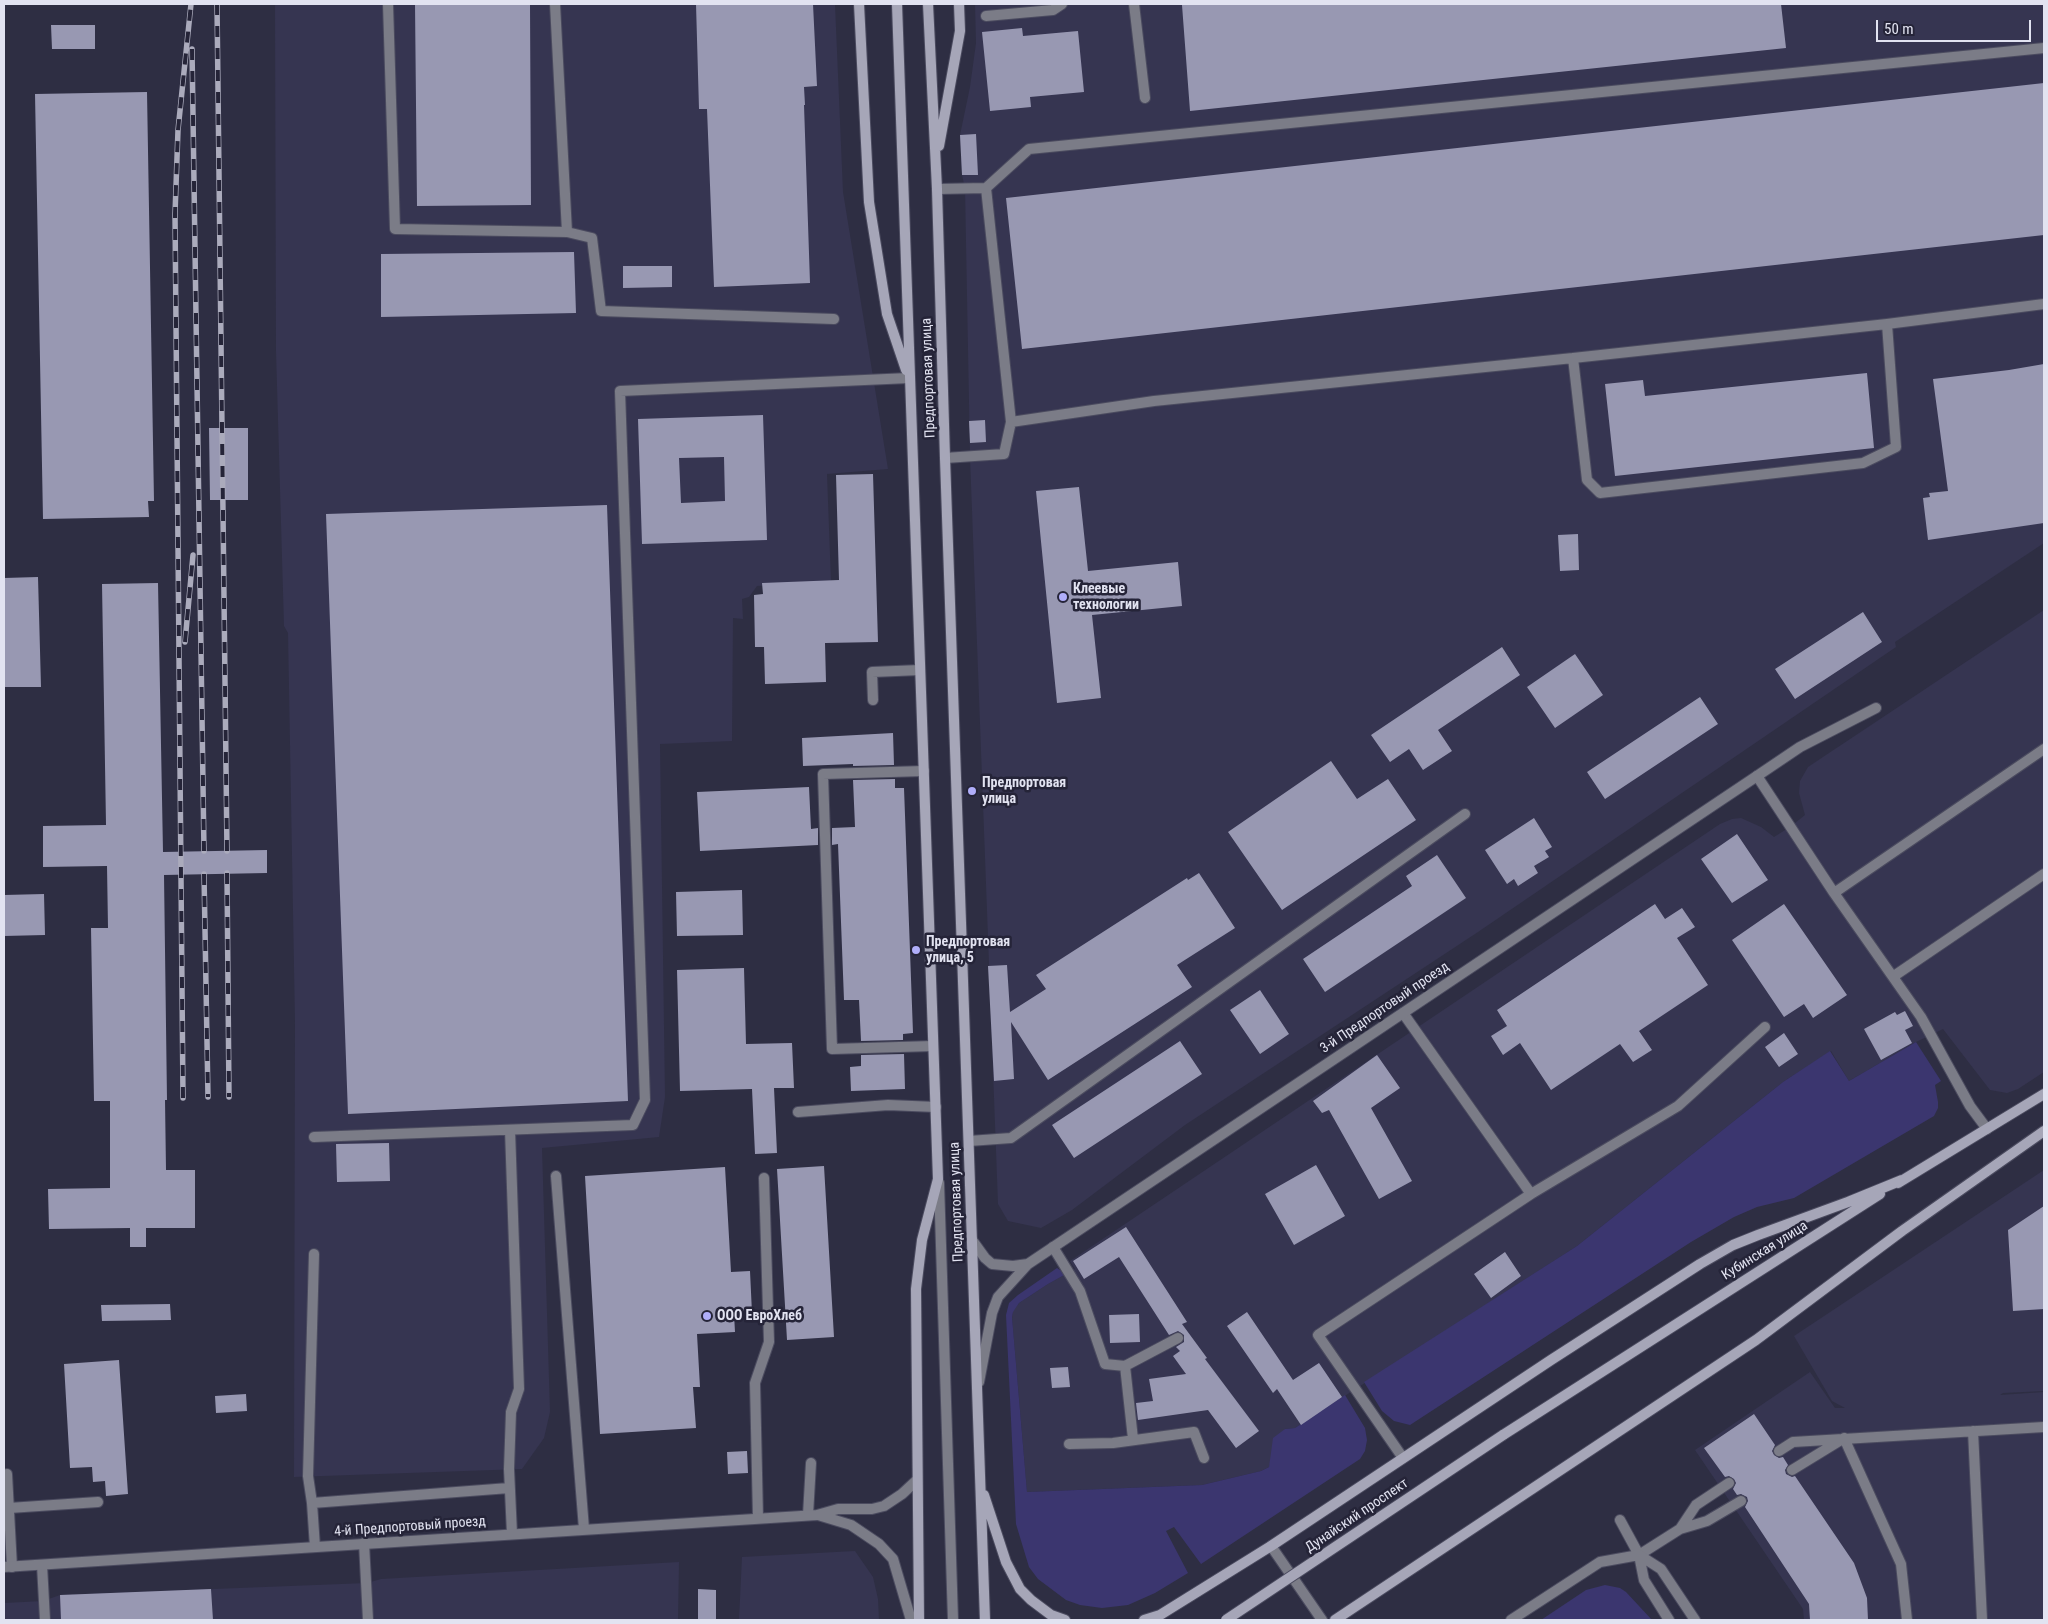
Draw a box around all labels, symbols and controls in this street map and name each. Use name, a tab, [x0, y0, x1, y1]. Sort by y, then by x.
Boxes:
scale bar	[1878, 10, 2033, 42]
text: 50 m	[1884, 20, 1914, 38]
street label: Предпортовая улица	[919, 318, 939, 438]
place label: Клеевые технологии	[1073, 581, 1139, 614]
marker: Клеевые технологии	[1057, 591, 1069, 603]
place label: Предпортовая улица	[982, 775, 1066, 808]
marker: Предпортовая улица	[966, 785, 978, 797]
place label: Предпортовая улица, 5	[926, 934, 1010, 966]
marker: Предпортовая улица, 5	[910, 944, 922, 956]
street label: 3-й Предпортовый проезд	[1317, 959, 1453, 1057]
street label: Предпортовая улица	[947, 1142, 967, 1262]
street label: Кубинская улица	[1719, 1218, 1811, 1284]
place label: ООО ЕвроХлеб	[717, 1308, 802, 1324]
marker: ООО ЕвроХлеб	[701, 1310, 713, 1322]
street label: Дунайский проспект	[1302, 1475, 1412, 1557]
street label: 4-й Предпортовый проезд	[334, 1513, 486, 1541]

